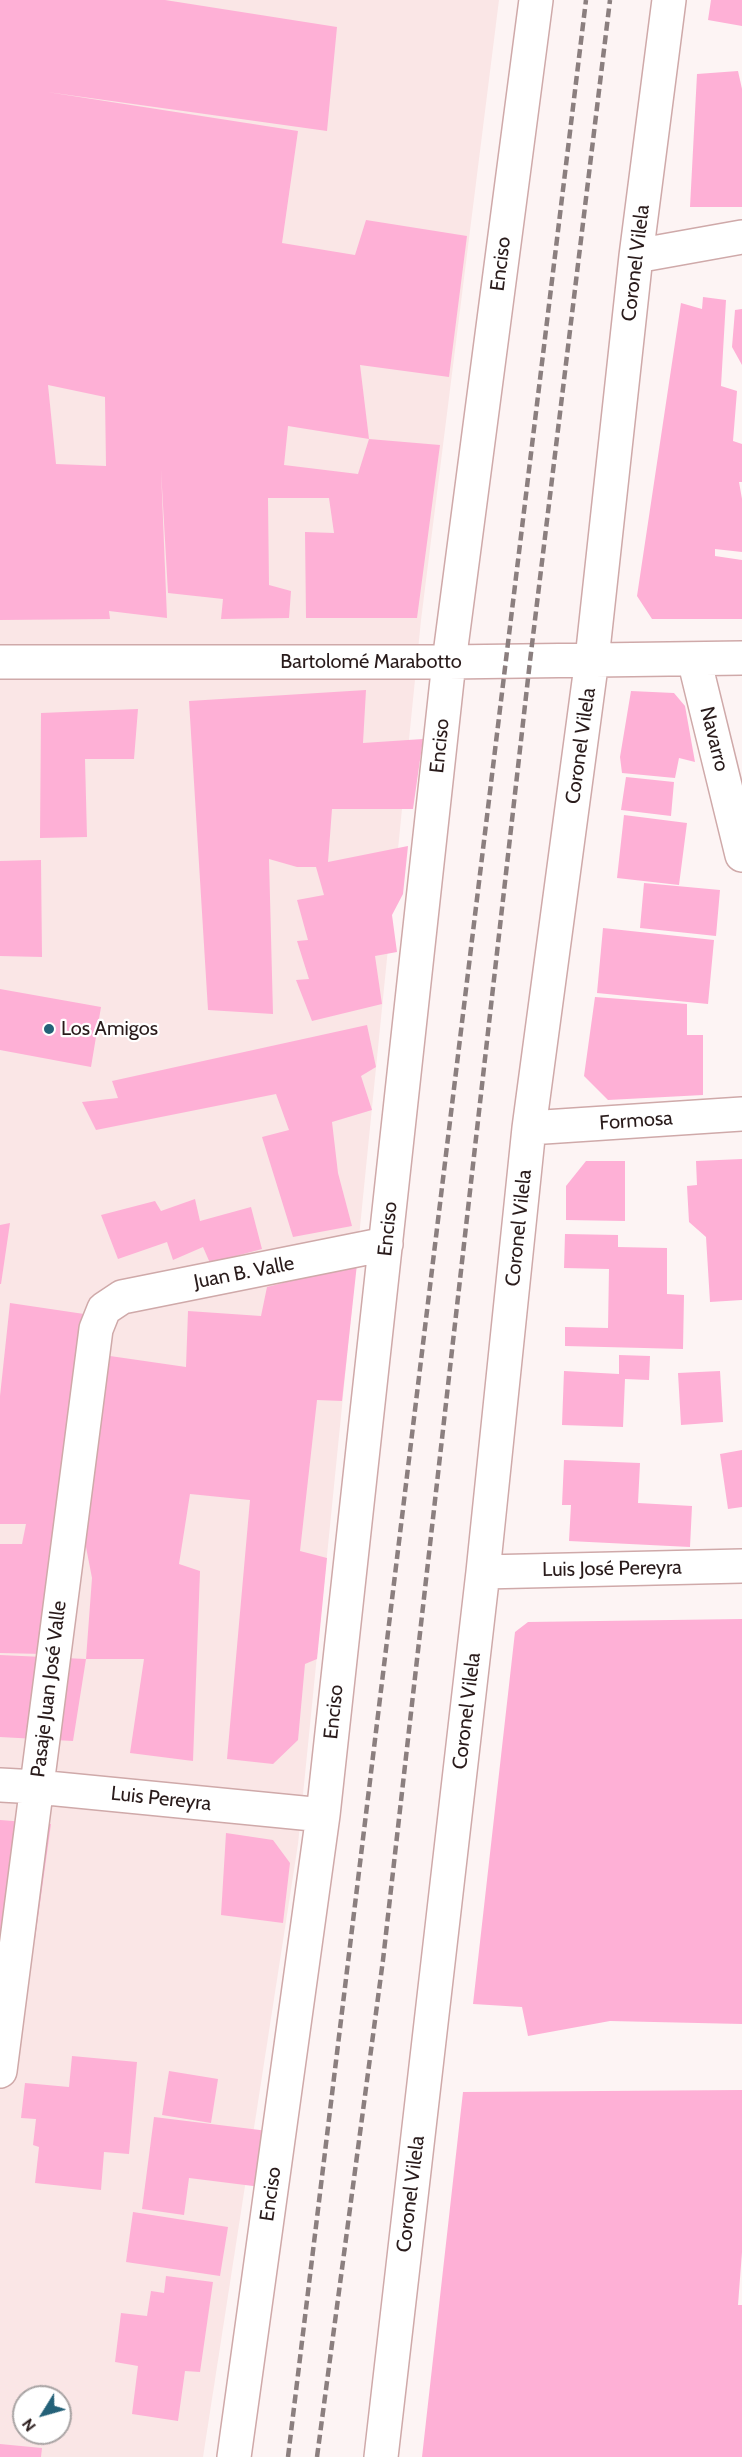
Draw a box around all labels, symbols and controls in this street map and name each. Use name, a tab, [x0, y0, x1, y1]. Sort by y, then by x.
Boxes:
street label: Coronel Vilela	[617, 203, 655, 323]
street label: Enciso	[486, 235, 516, 293]
street label: Bartolomé Marabotto	[280, 650, 462, 674]
street label: Coronel Vilela	[561, 686, 601, 806]
street label: Navarro	[694, 704, 734, 774]
street label: Enciso	[425, 718, 455, 774]
place label: Los Amigos	[61, 1017, 158, 1041]
marker: Los Amigos	[42, 1022, 56, 1036]
street label: Formosa	[599, 1106, 673, 1136]
street label: Coronel Vilela	[501, 1168, 537, 1288]
street label: Enciso	[373, 1201, 403, 1257]
street label: Juan B. Valle	[192, 1252, 296, 1294]
street label: Luis José Pereyra	[542, 1556, 682, 1582]
street label: Pasaje Juan José Valle	[26, 1599, 72, 1779]
street label: Coronel Vilela	[448, 1651, 486, 1771]
street label: Enciso	[319, 1684, 349, 1740]
street label: Luis Pereyra	[110, 1782, 212, 1816]
street label: Coronel Vilela	[392, 2134, 430, 2254]
street label: Enciso	[255, 2165, 287, 2223]
north arrow	[12, 2385, 72, 2445]
text: N	[18, 2415, 40, 2435]

